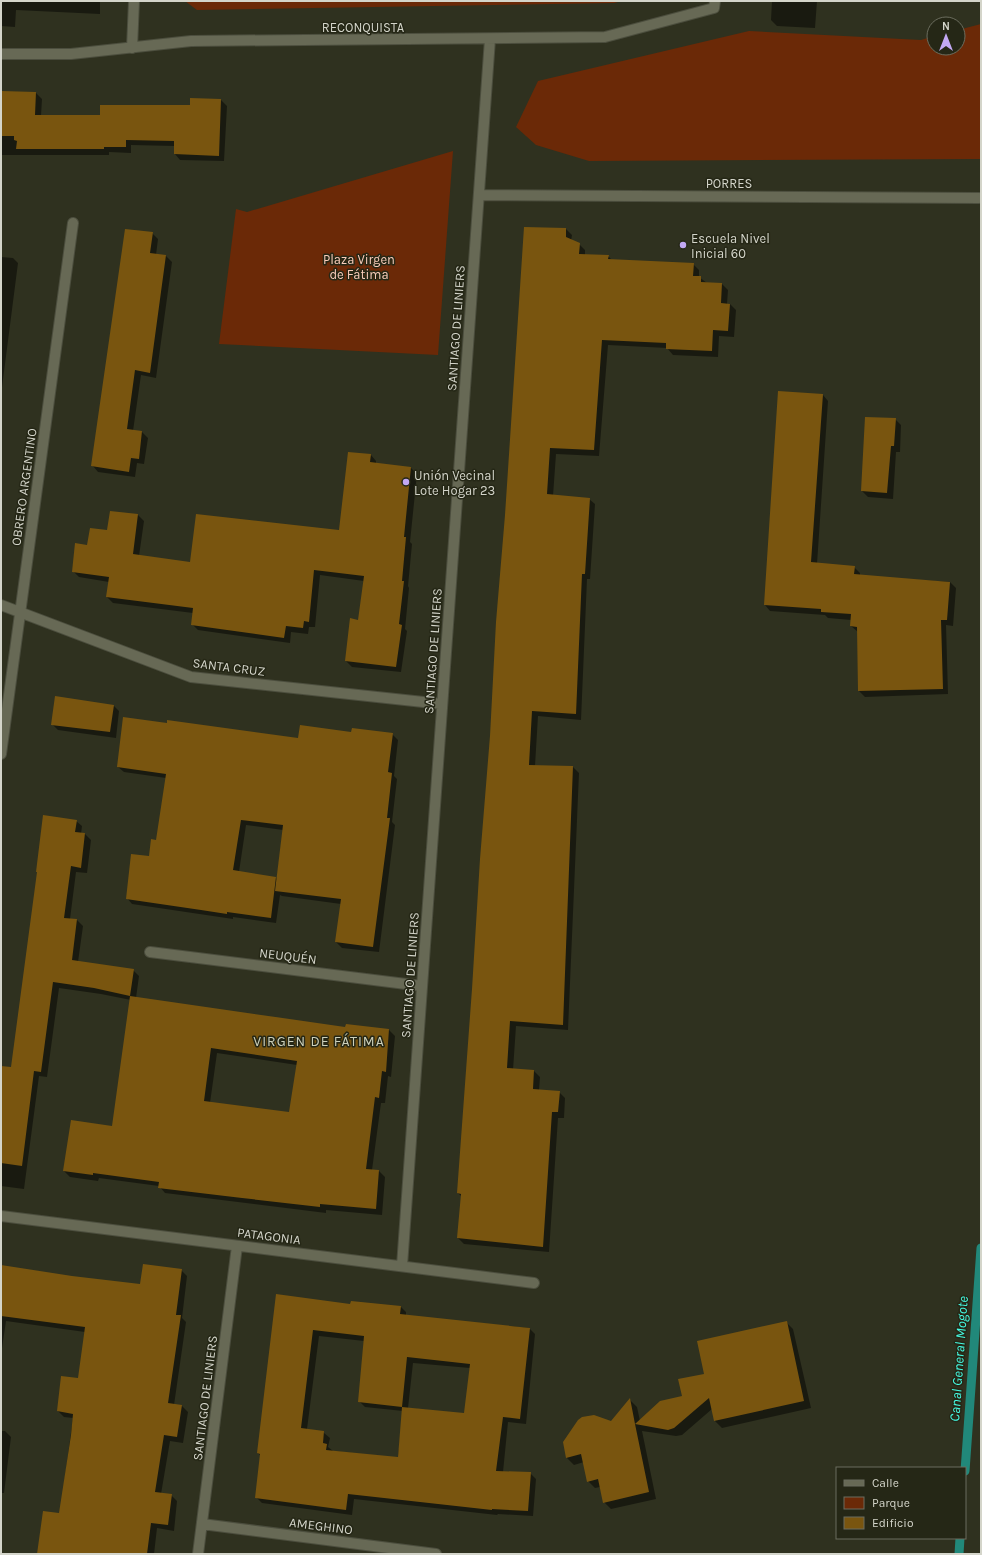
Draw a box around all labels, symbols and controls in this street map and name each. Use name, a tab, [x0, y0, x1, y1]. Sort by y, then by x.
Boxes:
north arrow	[926, 16, 966, 56]
street label: RECONQUISTA	[322, 20, 405, 35]
text: N	[942, 20, 950, 33]
street label: PORRES	[706, 176, 752, 191]
place label: Escuela Nivel Inicial 60	[691, 231, 770, 261]
marker: Escuela Nivel Inicial 60	[678, 240, 688, 250]
park label: Plaza Virgen de Fátima	[323, 252, 395, 282]
street label: SANTIAGO DE LINIERS	[444, 265, 468, 391]
street label: OBRERO ARGENTINO	[8, 427, 40, 547]
place label: Unión Vecinal Lote Hogar 23	[414, 468, 495, 498]
marker: Unión Vecinal Lote Hogar 23	[401, 477, 411, 487]
street label: SANTIAGO DE LINIERS	[421, 588, 445, 714]
street label: SANTA CRUZ	[192, 655, 266, 679]
street label: SANTIAGO DE LINIERS	[398, 912, 422, 1038]
street label: NEUQUÉN	[258, 943, 318, 967]
district label: VIRGEN DE FÁTIMA	[253, 1032, 385, 1050]
street label: PATAGONIA	[236, 1225, 302, 1247]
water label: Canal General Mogote	[946, 1295, 972, 1422]
street label: SANTIAGO DE LINIERS	[190, 1335, 220, 1461]
legend	[836, 1467, 966, 1539]
text: Calle	[872, 1476, 899, 1490]
text: Parque	[872, 1496, 910, 1510]
street label: AMEGHINO	[288, 1515, 354, 1537]
text: Edificio	[872, 1516, 913, 1530]

